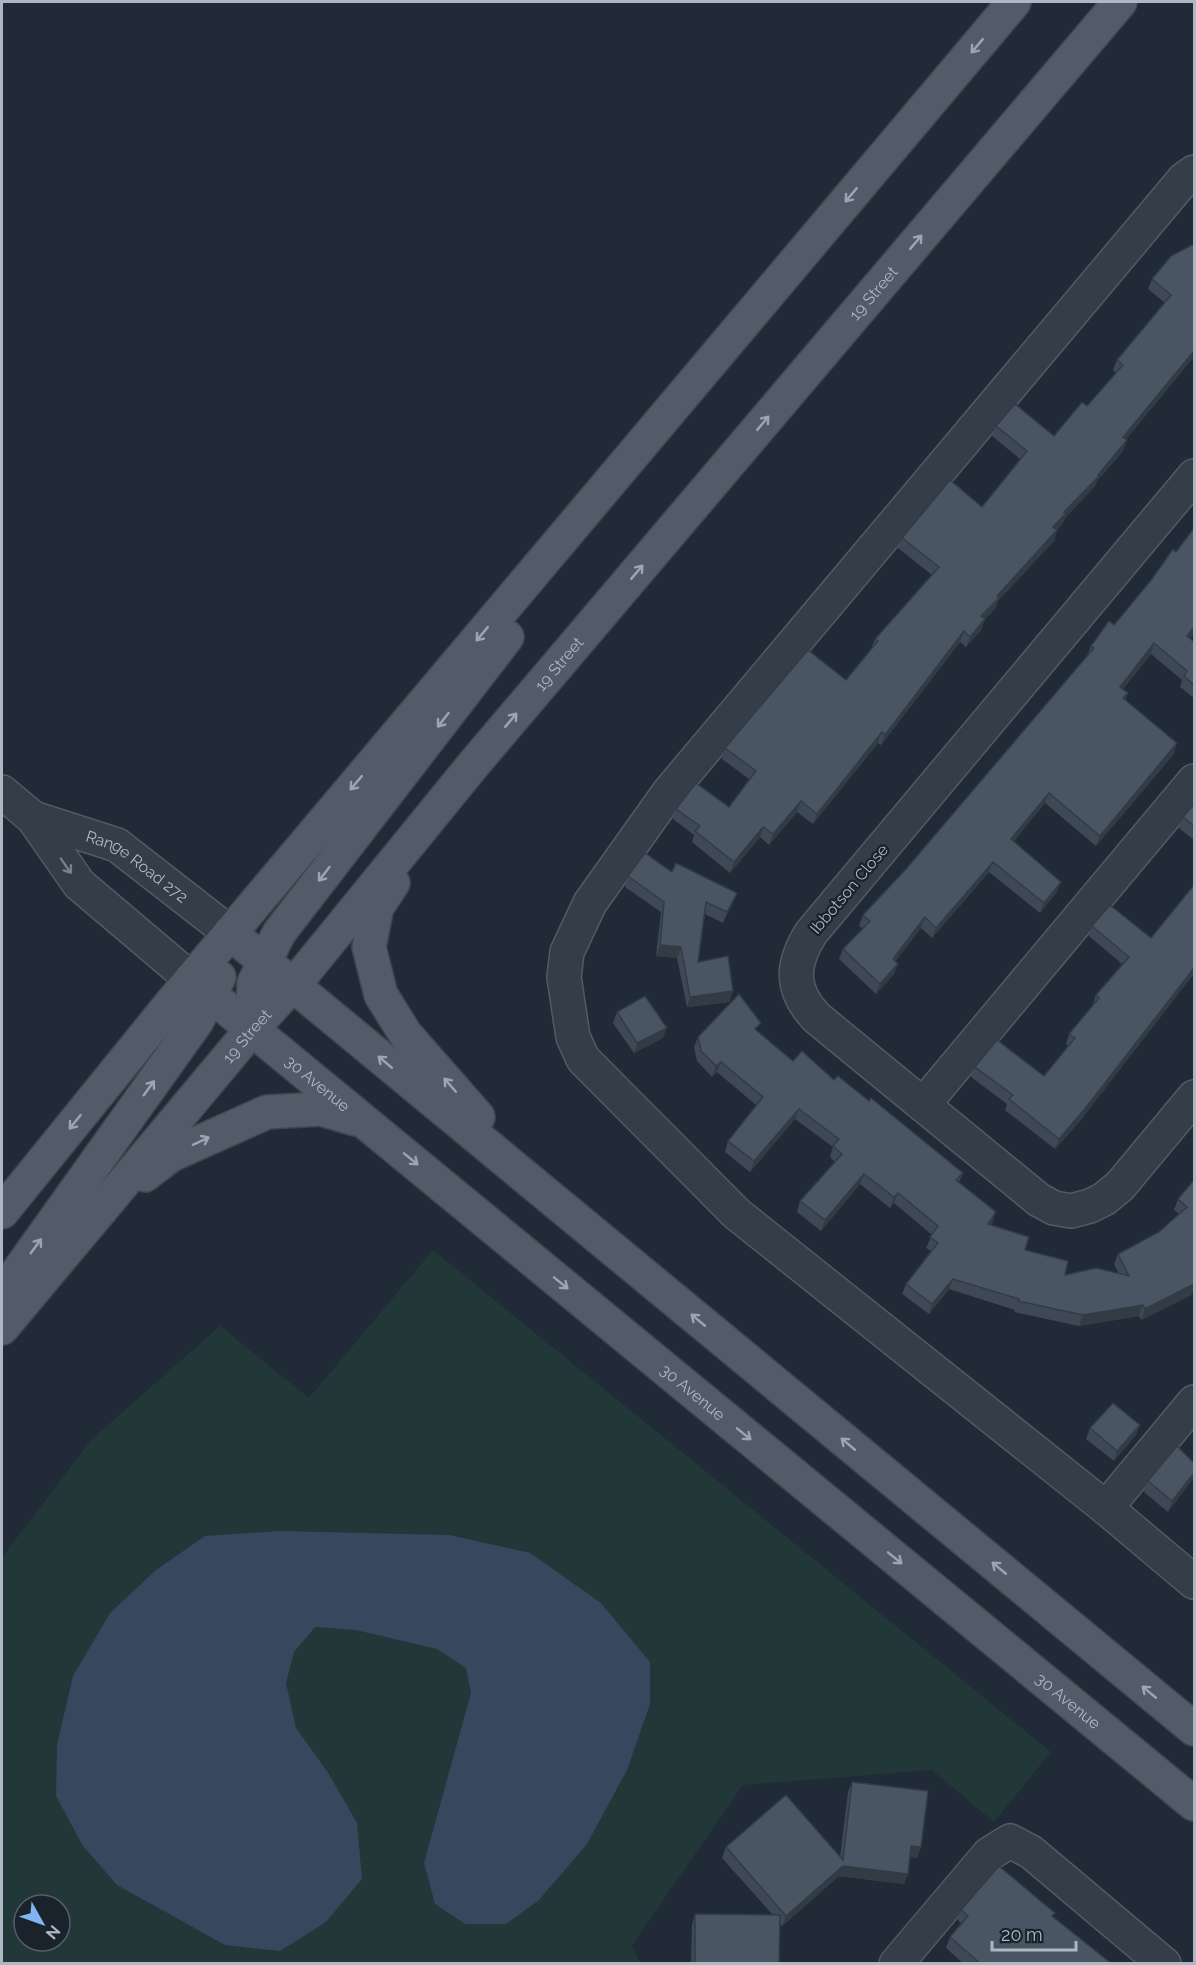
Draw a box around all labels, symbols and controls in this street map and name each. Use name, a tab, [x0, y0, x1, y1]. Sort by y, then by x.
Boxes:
one-way arrow	[970, 38, 983, 54]
one-way arrow	[844, 187, 858, 202]
one-way arrow	[910, 234, 923, 250]
street label: 19 Street	[845, 262, 902, 324]
one-way arrow	[756, 416, 770, 431]
one-way arrow	[630, 565, 644, 580]
one-way arrow	[475, 626, 489, 641]
street label: 19 Street	[531, 632, 588, 695]
one-way arrow	[436, 712, 449, 728]
one-way arrow	[504, 713, 518, 728]
one-way arrow	[349, 775, 363, 790]
street label: Range Road 272	[84, 826, 192, 906]
street label: Ibbotson Close	[806, 840, 892, 938]
one-way arrow	[61, 857, 73, 874]
one-way arrow	[317, 866, 330, 882]
street label: 19 Street	[218, 1005, 275, 1067]
street label: 30 Avenue	[281, 1051, 354, 1115]
one-way arrow	[378, 1055, 394, 1068]
one-way arrow	[443, 1078, 457, 1093]
one-way arrow	[143, 1080, 155, 1097]
one-way arrow	[68, 1114, 81, 1130]
one-way arrow	[192, 1135, 210, 1147]
one-way arrow	[402, 1153, 418, 1166]
one-way arrow	[29, 1239, 42, 1255]
one-way arrow	[553, 1277, 569, 1290]
one-way arrow	[690, 1313, 706, 1326]
street label: 30 Avenue	[657, 1360, 729, 1424]
one-way arrow	[736, 1427, 752, 1440]
one-way arrow	[841, 1437, 857, 1450]
one-way arrow	[887, 1551, 903, 1564]
one-way arrow	[991, 1561, 1007, 1574]
street label: 30 Avenue	[1032, 1668, 1105, 1733]
one-way arrow	[1141, 1685, 1157, 1698]
north arrow	[12, 1893, 72, 1953]
scale bar	[992, 1914, 1076, 1952]
text: N	[42, 1922, 64, 1943]
text: 20 m	[1001, 1924, 1043, 1945]

